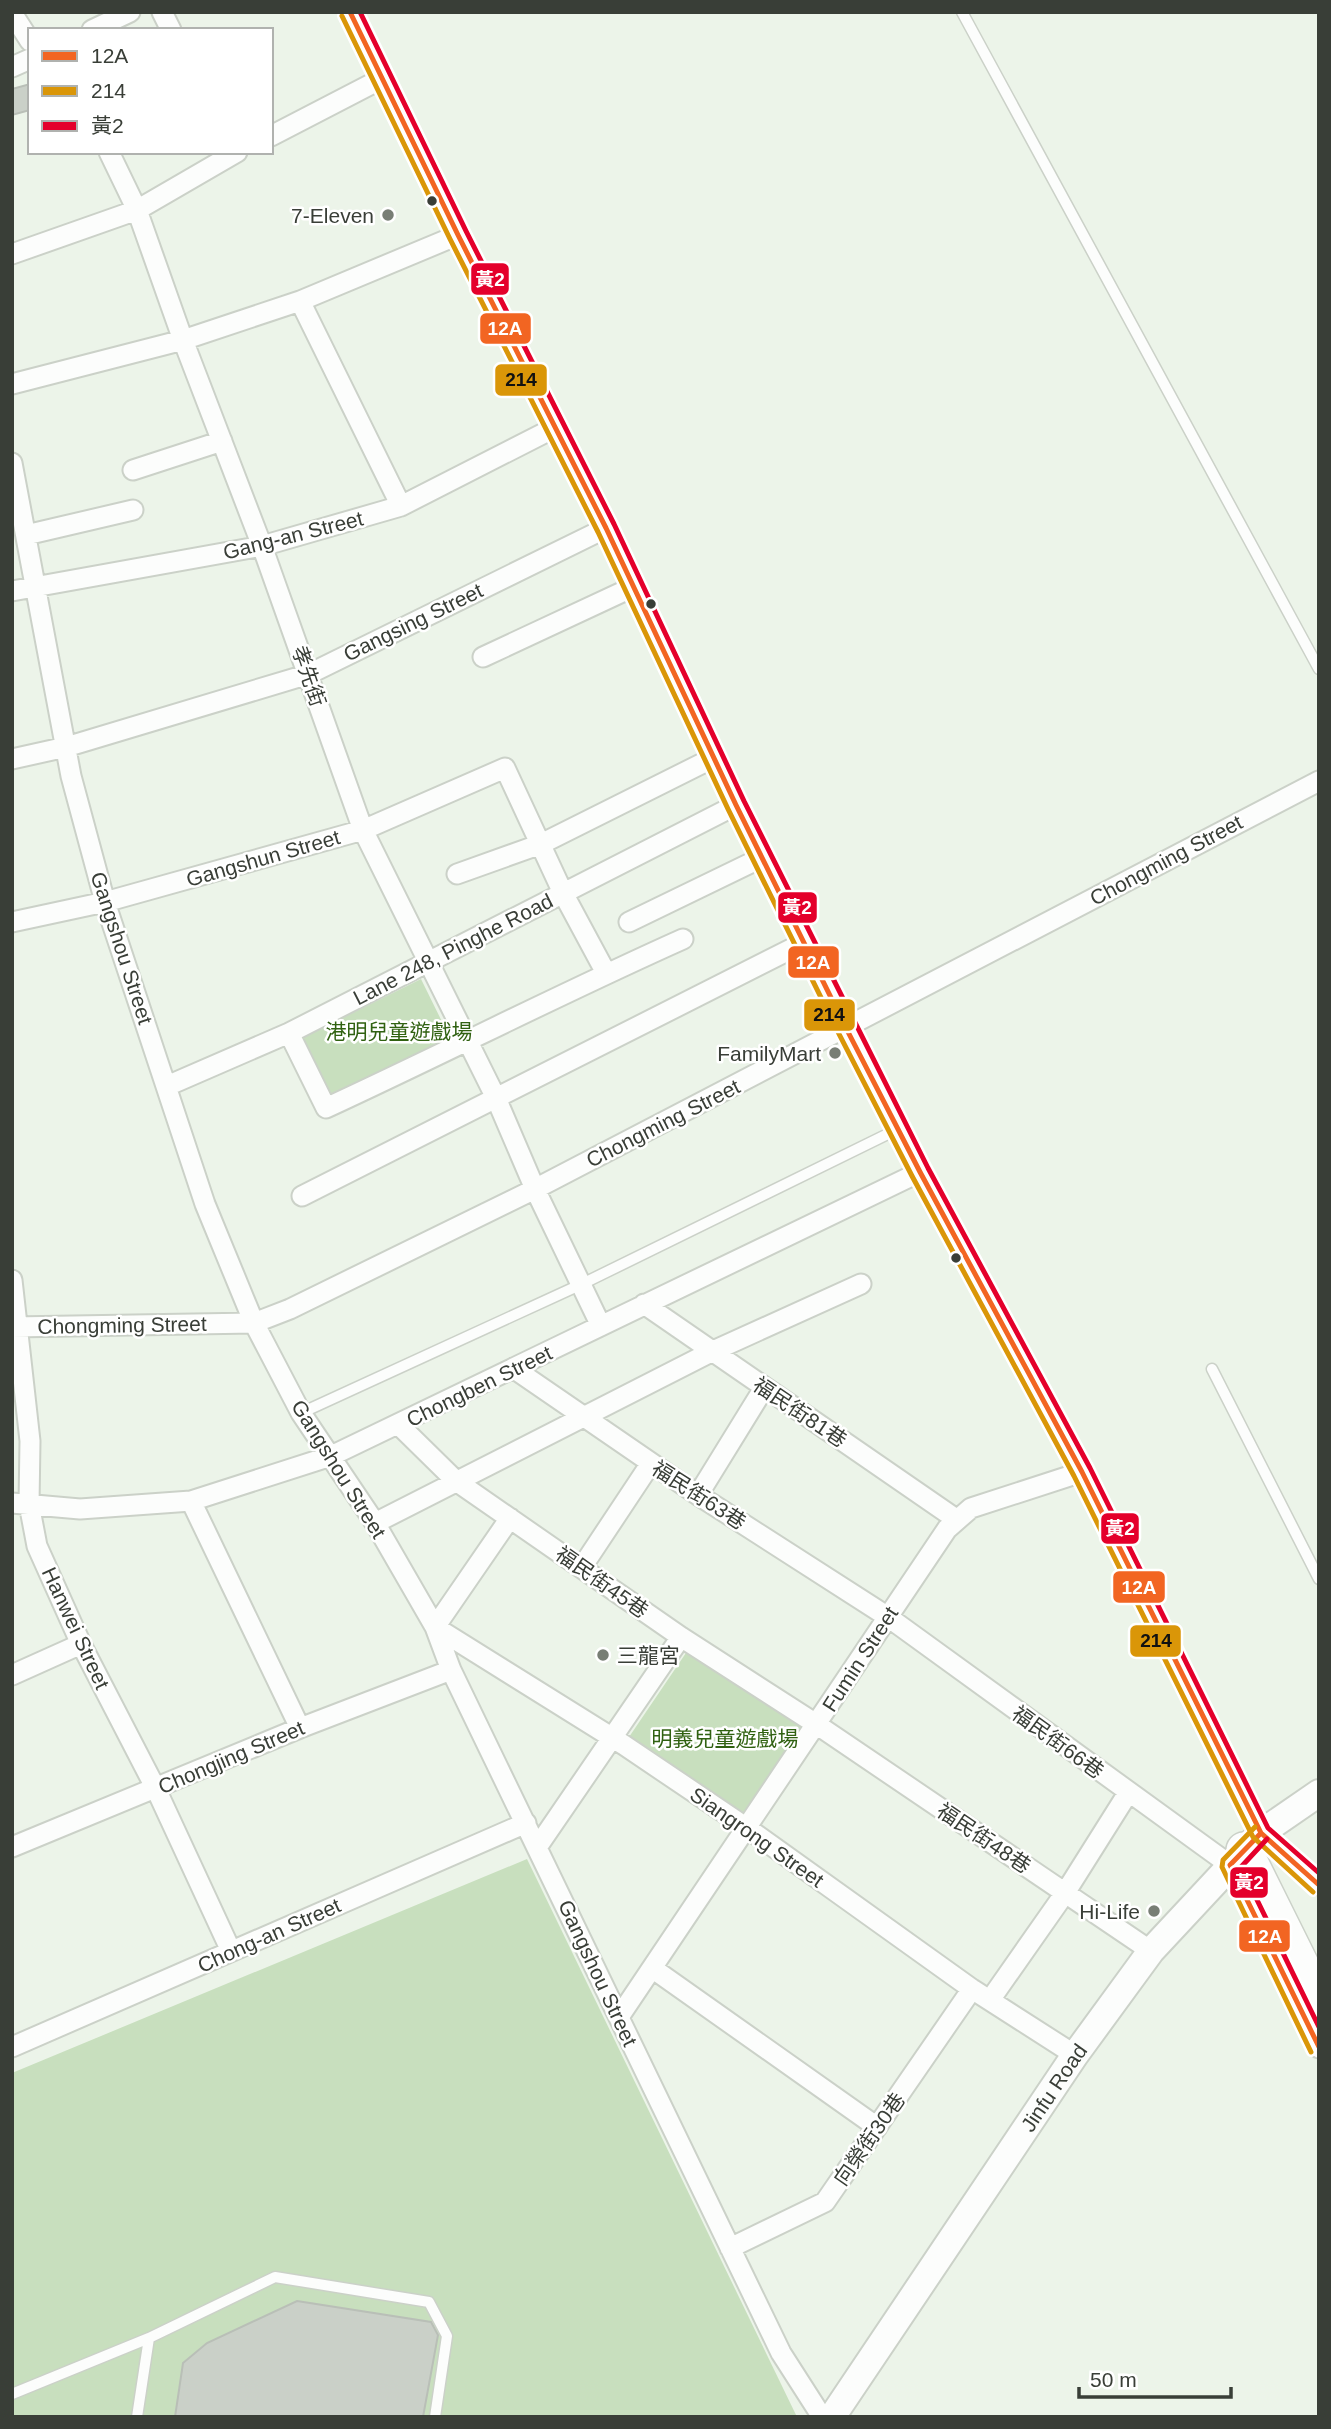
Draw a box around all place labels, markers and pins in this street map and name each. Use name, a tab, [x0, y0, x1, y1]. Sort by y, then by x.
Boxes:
unlabelled marker	[425, 194, 439, 208]
place label: 7-Eleven	[291, 204, 374, 227]
marker: 7-Eleven	[380, 207, 396, 223]
unlabelled marker	[644, 597, 658, 611]
place label: FamilyMart	[717, 1042, 821, 1065]
marker: FamilyMart	[827, 1045, 843, 1061]
unlabelled marker	[949, 1251, 963, 1265]
place label: 三龍宮	[617, 1644, 680, 1667]
marker: 三龍宮	[595, 1647, 611, 1663]
place label: Hi-Life	[1079, 1900, 1140, 1923]
marker: Hi-Life	[1146, 1903, 1162, 1919]

